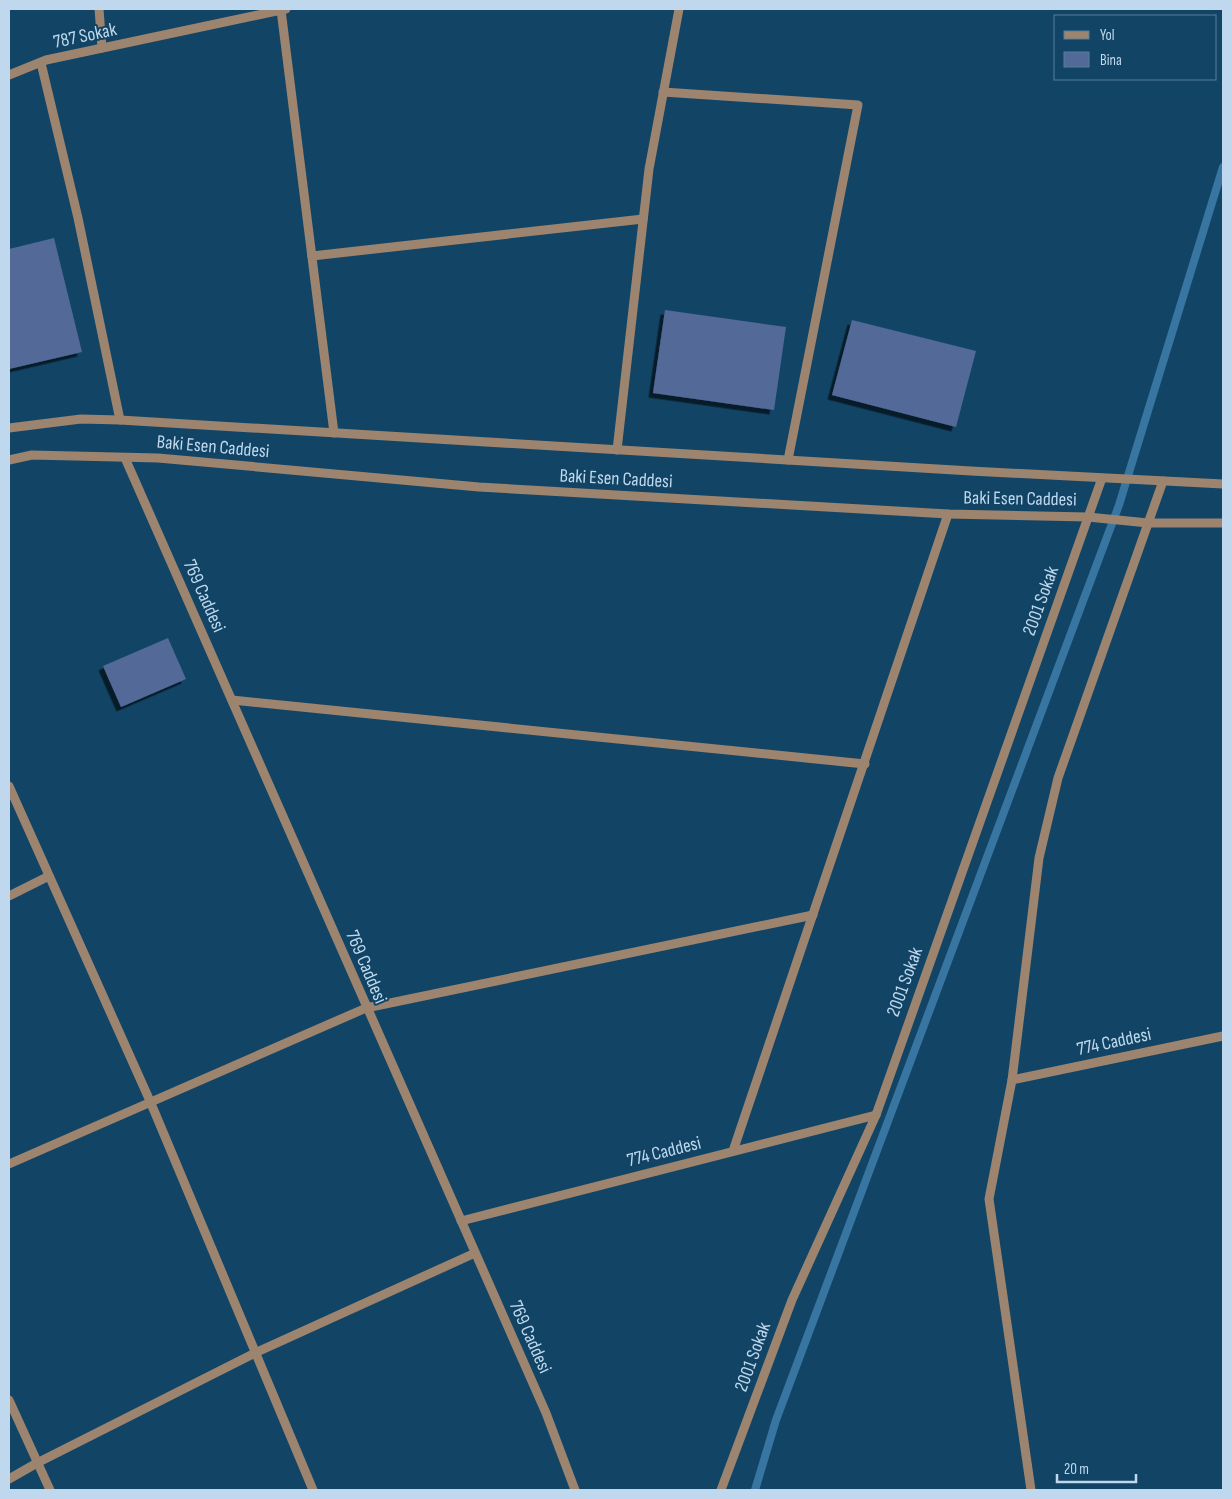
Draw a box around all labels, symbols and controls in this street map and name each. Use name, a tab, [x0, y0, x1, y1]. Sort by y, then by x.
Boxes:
legend	[1054, 15, 1217, 80]
street label: 787 Sokak	[51, 18, 120, 54]
text: Yol	[1100, 26, 1115, 45]
text: Bina	[1100, 51, 1122, 70]
street label: Baki Esen Caddesi	[156, 431, 270, 463]
street label: Baki Esen Caddesi	[559, 465, 673, 493]
street label: Baki Esen Caddesi	[963, 487, 1077, 511]
street label: 769 Caddesi	[178, 556, 230, 636]
street label: 2001 Sokak	[1018, 562, 1064, 639]
street label: 769 Caddesi	[340, 927, 392, 1007]
street label: 2001 Sokak	[882, 943, 928, 1020]
street label: 774 Caddesi	[1075, 1023, 1153, 1061]
street label: 774 Caddesi	[625, 1132, 703, 1172]
street label: 769 Caddesi	[504, 1297, 556, 1377]
street label: 2001 Sokak	[730, 1318, 776, 1395]
scale bar	[1057, 1452, 1136, 1484]
text: 20 m	[1064, 1460, 1089, 1479]

